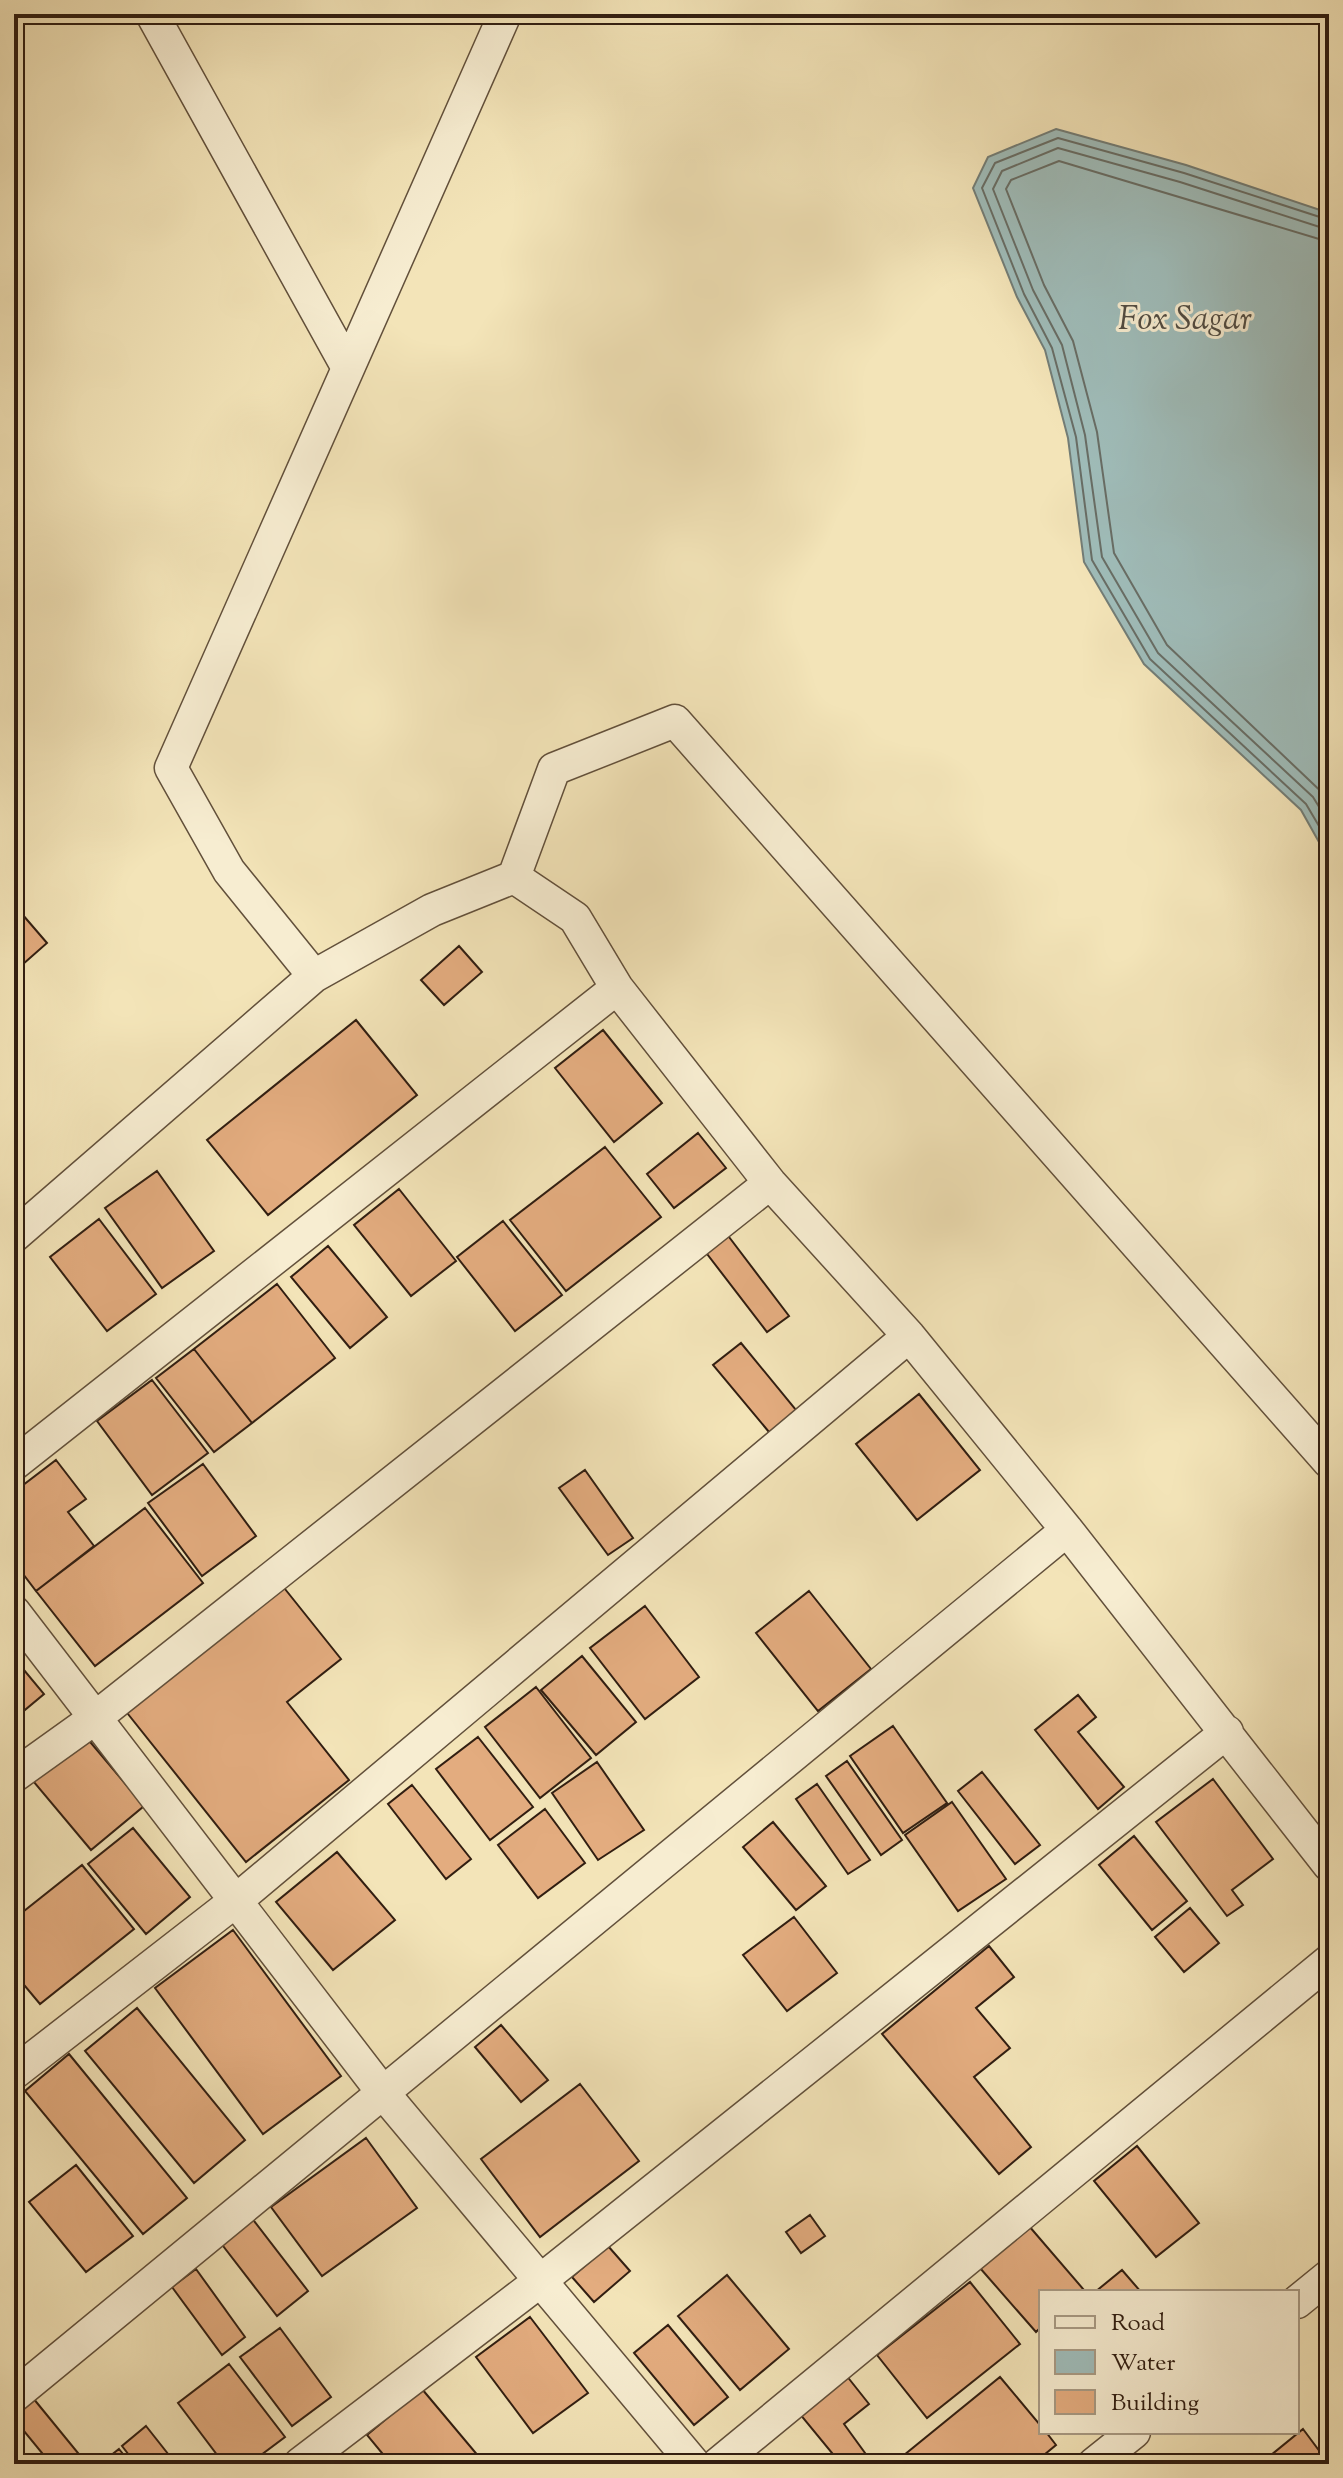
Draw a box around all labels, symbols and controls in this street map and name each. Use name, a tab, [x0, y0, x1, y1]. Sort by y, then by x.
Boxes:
water label: Fox Sagar	[1118, 296, 1252, 345]
legend	[1039, 2290, 1299, 2434]
text: Road	[1111, 2307, 1165, 2341]
text: Water	[1111, 2347, 1175, 2381]
text: Building	[1111, 2387, 1200, 2421]

